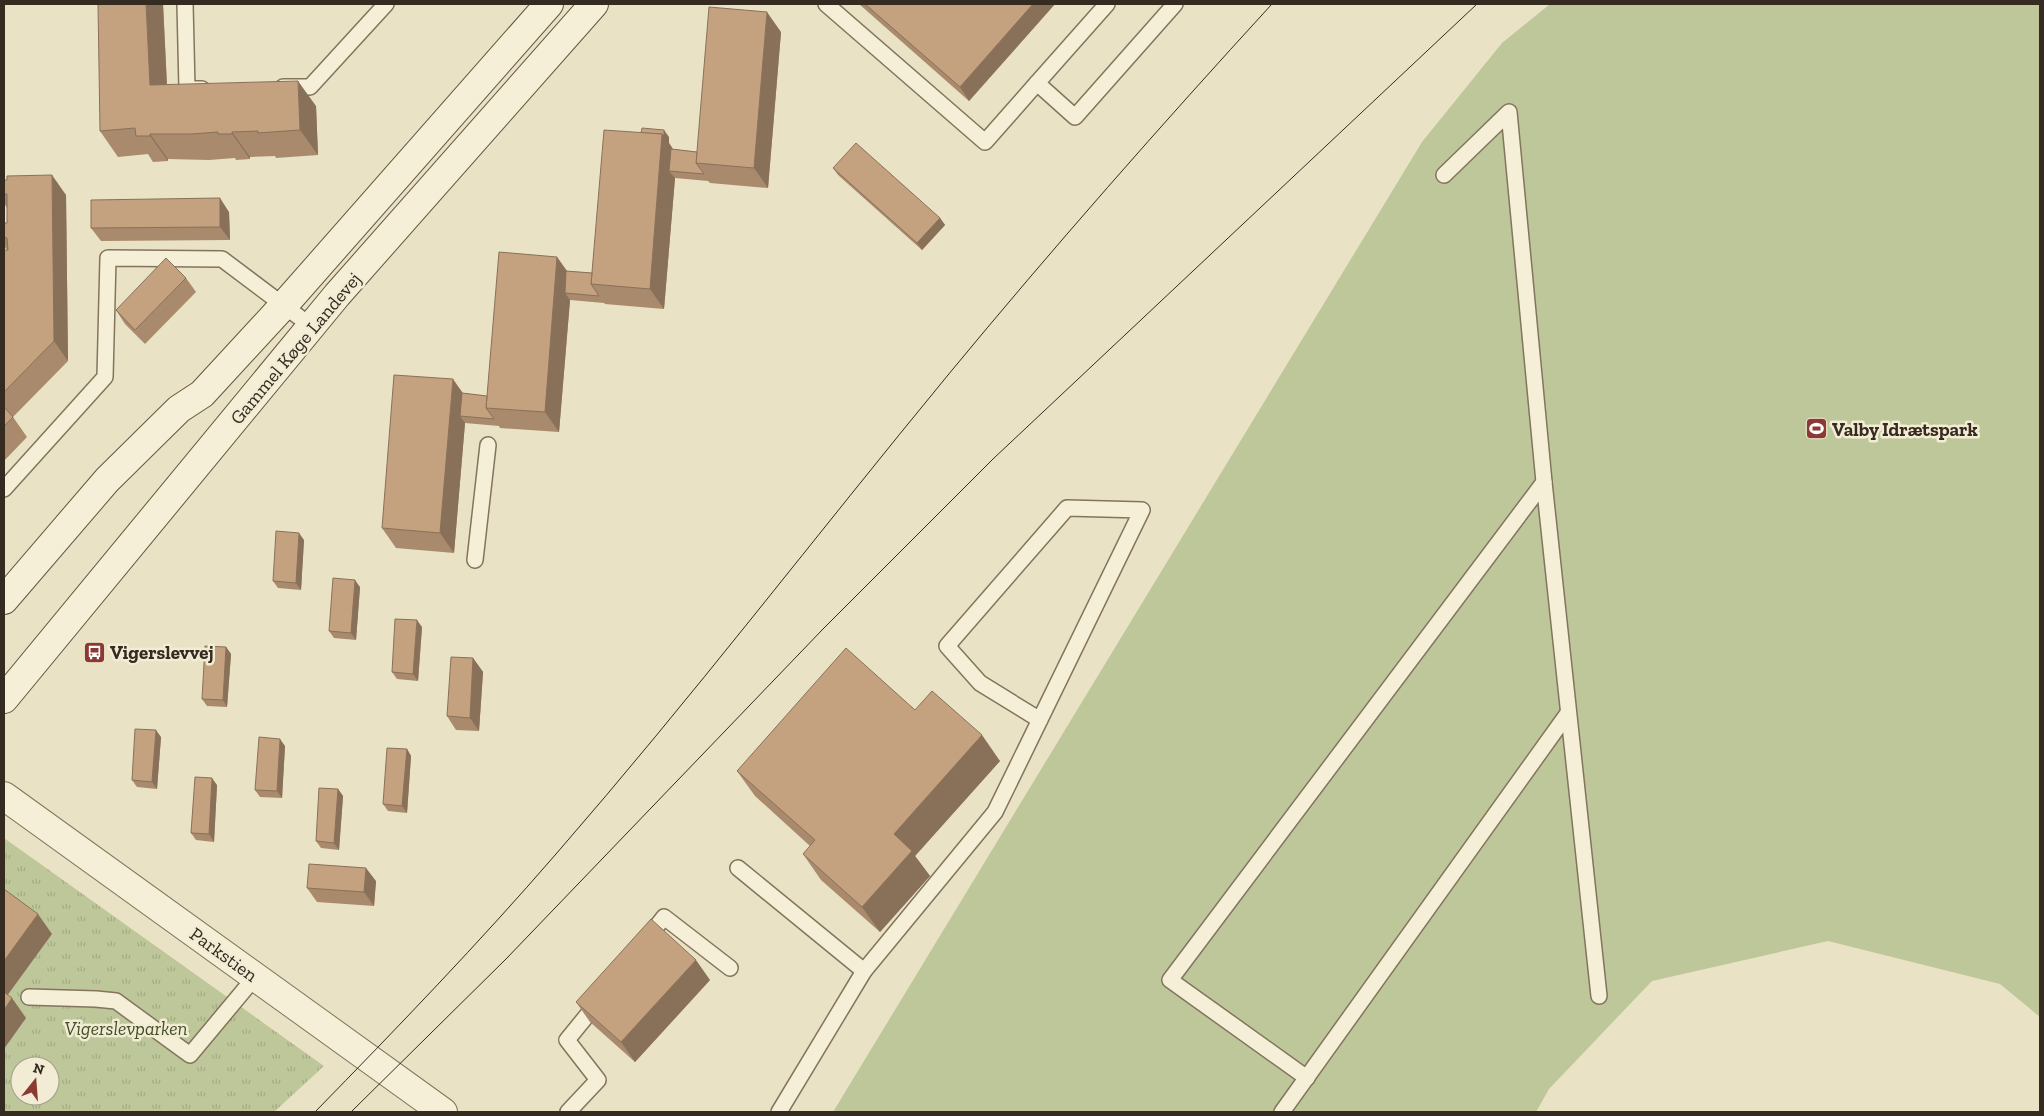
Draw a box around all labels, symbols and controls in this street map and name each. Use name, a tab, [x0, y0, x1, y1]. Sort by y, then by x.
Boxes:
street label: Gammel Køge Landevej	[225, 268, 366, 429]
sports icon: Valby Idrætspark	[1804, 417, 1828, 441]
place label: Valby Idrætspark	[1832, 418, 1978, 441]
bus stop icon: Vigerslevvej	[82, 640, 106, 664]
place label: Vigerslevvej	[110, 641, 214, 664]
street label: Parkstien	[185, 922, 262, 987]
park label: Vigerslevparken	[64, 1017, 188, 1040]
north arrow	[10, 1056, 60, 1106]
text: N	[31, 1059, 47, 1079]

